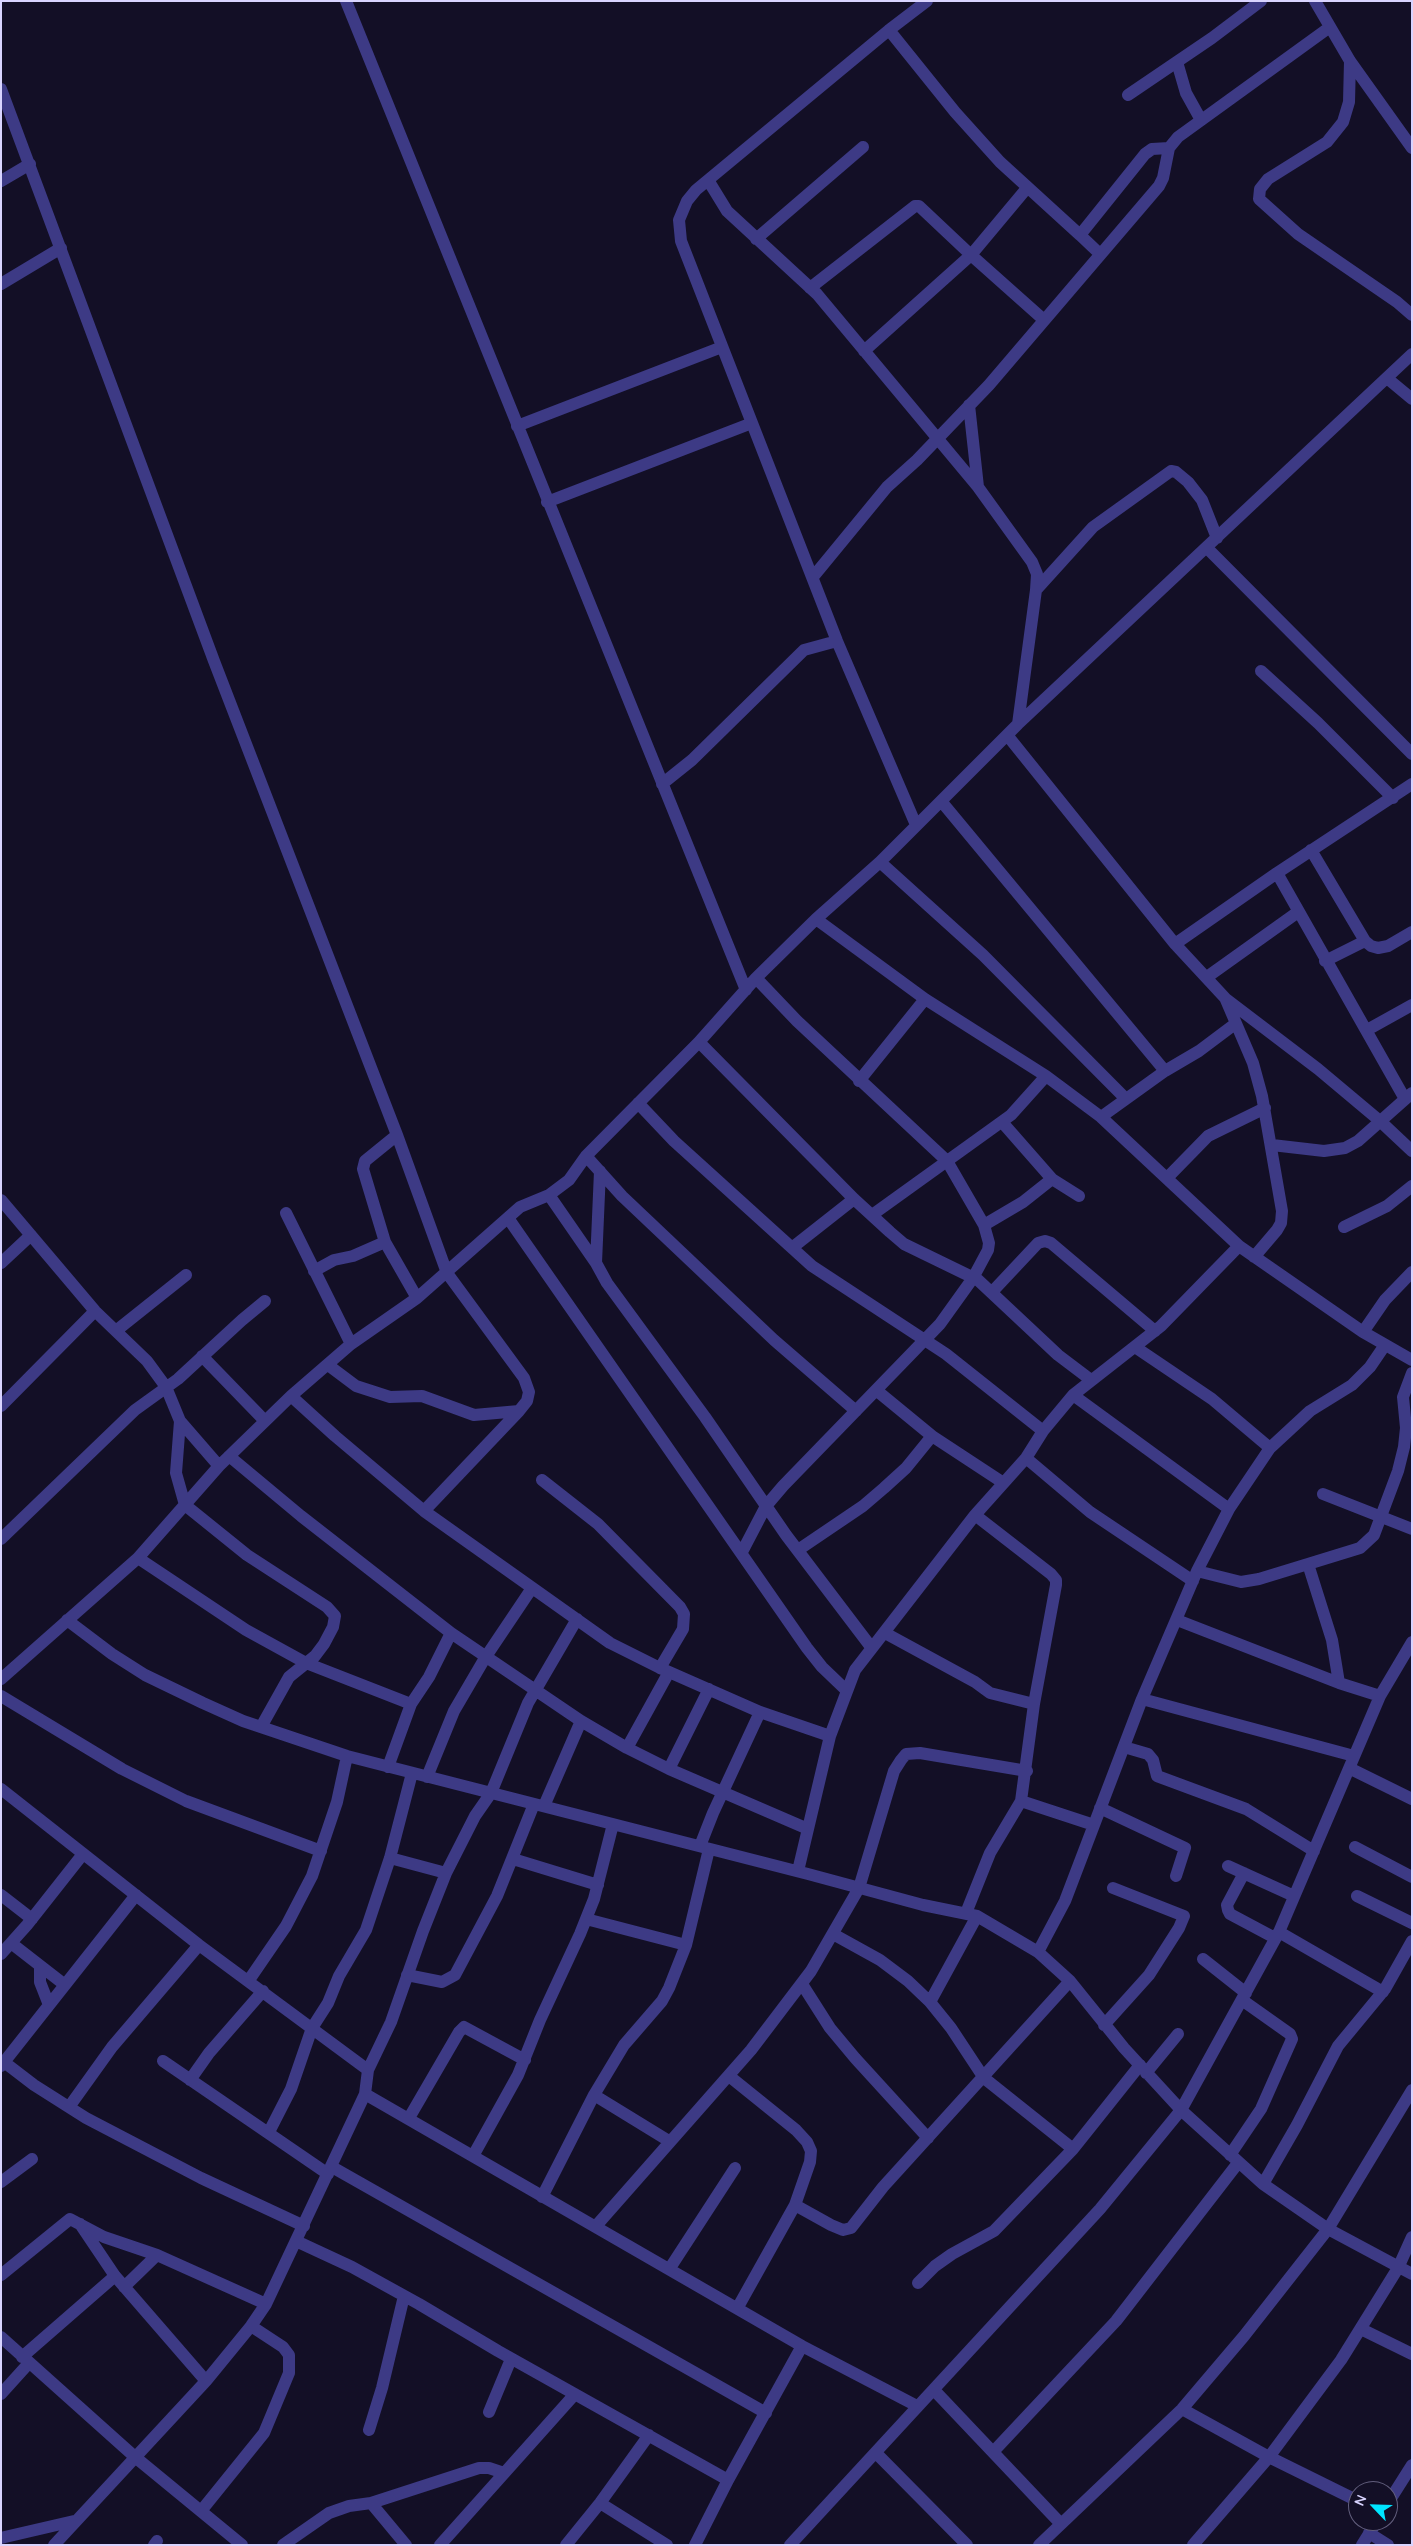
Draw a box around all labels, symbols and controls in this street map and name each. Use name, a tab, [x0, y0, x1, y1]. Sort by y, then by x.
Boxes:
north arrow	[1348, 2481, 1398, 2531]
text: N	[1350, 2492, 1371, 2509]

